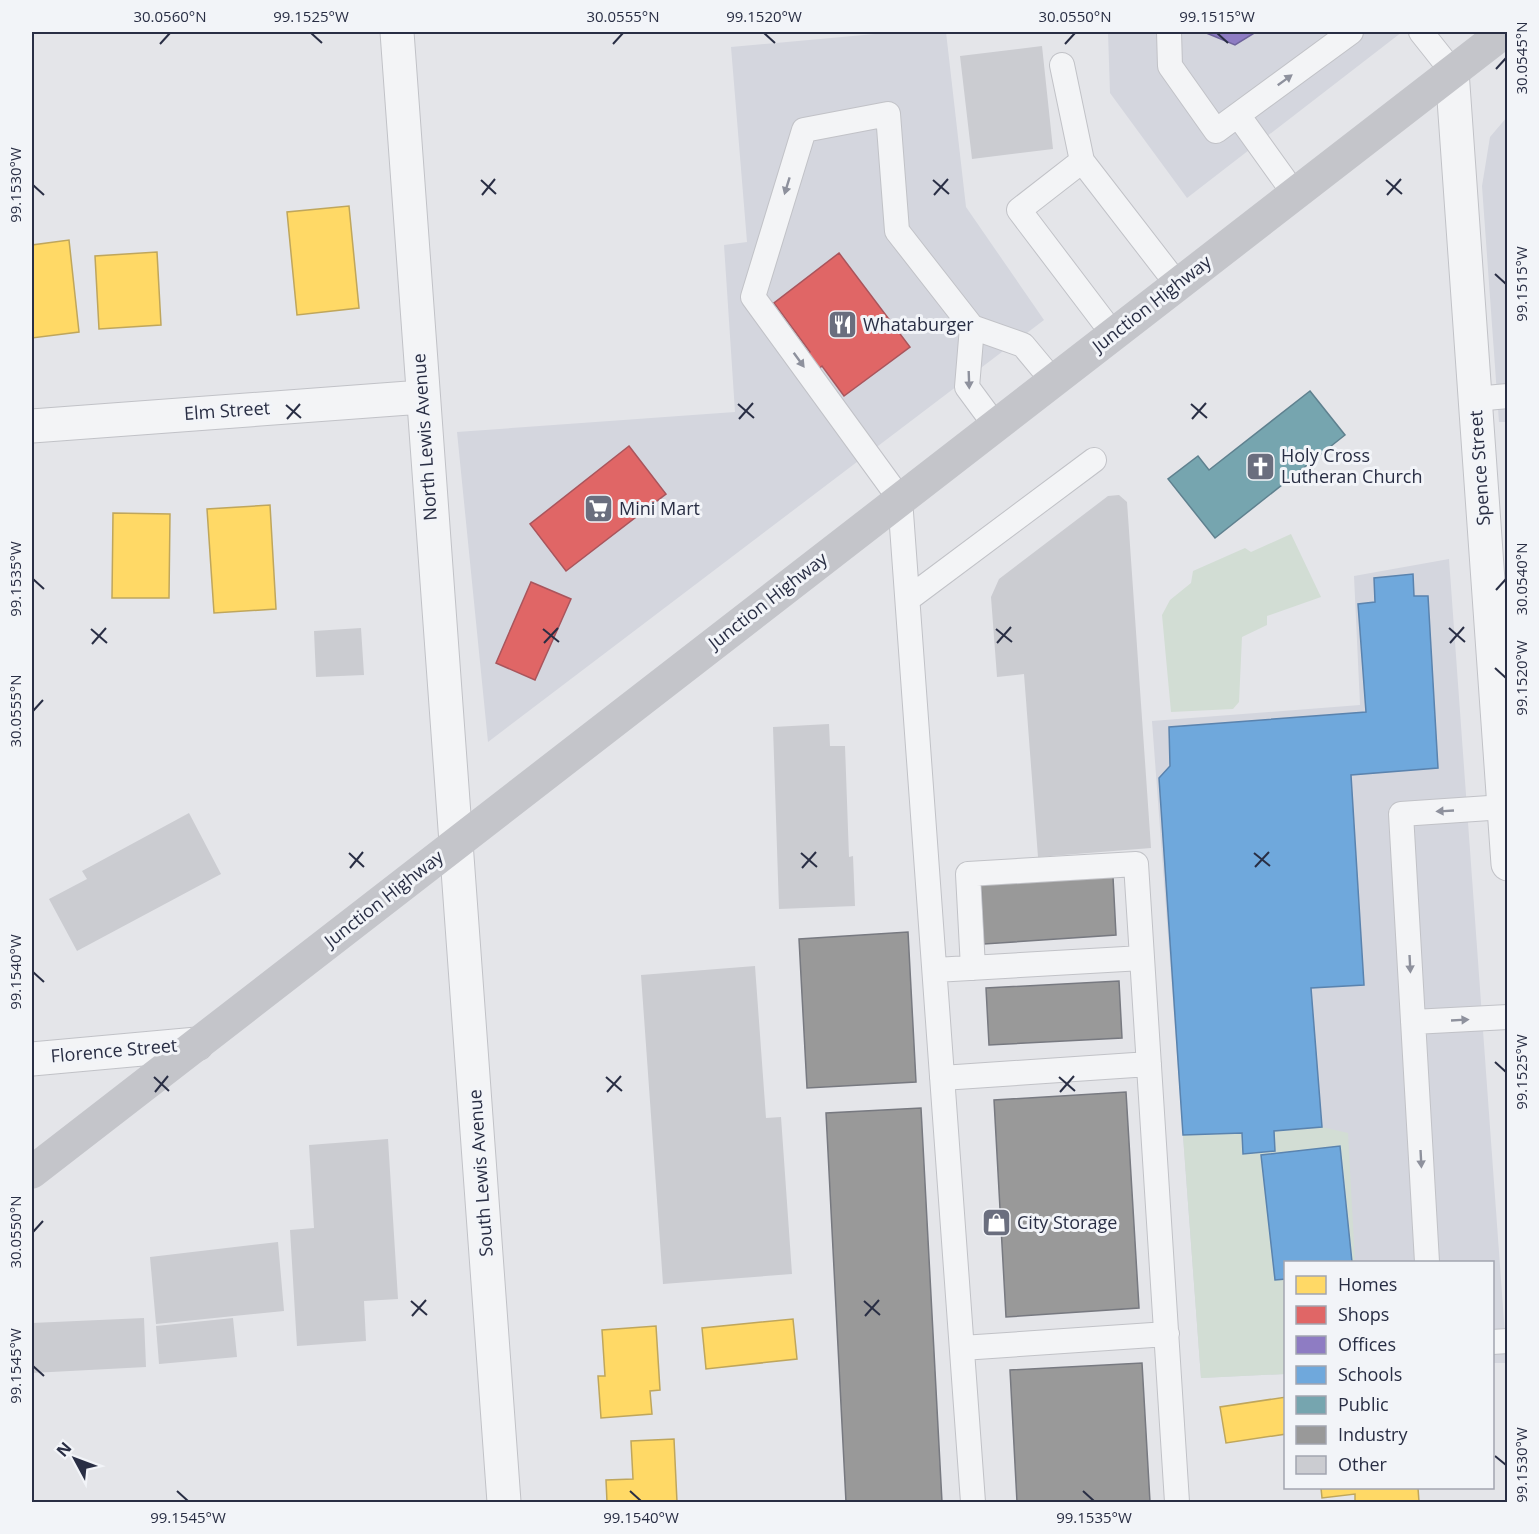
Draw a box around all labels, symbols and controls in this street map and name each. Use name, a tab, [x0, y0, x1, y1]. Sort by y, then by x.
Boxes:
text: 30.0560°N	[133, 6, 207, 26]
text: 99.1525°W	[273, 6, 349, 26]
text: 30.0555°N	[586, 6, 660, 26]
text: 99.1520°W	[726, 6, 802, 26]
text: 30.0550°N	[1038, 6, 1112, 26]
text: 99.1515°W	[1179, 6, 1255, 26]
text: 30.0545°N	[1511, 21, 1531, 95]
one-way arrow	[1276, 74, 1292, 86]
text: 99.1530°W	[5, 147, 25, 223]
one-way arrow	[782, 177, 791, 195]
text: 99.1515°W	[1511, 246, 1531, 322]
street label: Junction Highway	[1085, 249, 1217, 358]
restaurant icon: Whataburger	[826, 309, 858, 341]
place label: Whataburger	[863, 312, 974, 336]
street label: North Lewis Avenue	[406, 353, 442, 522]
one-way arrow	[793, 353, 805, 368]
one-way arrow	[964, 371, 973, 390]
street label: Elm Street	[183, 395, 271, 425]
street label: Spence Street	[1463, 410, 1495, 527]
place label: Holy Cross Lutheran Church	[1281, 443, 1423, 488]
church icon: Holy Cross Lutheran Church	[1244, 450, 1276, 482]
supermarket icon: Mini Mart	[582, 493, 614, 525]
place label: Mini Mart	[619, 496, 700, 520]
text: 99.1535°W	[5, 541, 25, 617]
text: 30.0540°N	[1511, 542, 1531, 616]
street label: Junction Highway	[701, 546, 833, 655]
text: 99.1520°W	[1511, 640, 1531, 716]
text: 30.0555°N	[5, 674, 25, 748]
one-way arrow	[1436, 806, 1455, 815]
street label: Junction Highway	[317, 844, 449, 953]
text: 99.1540°W	[5, 934, 25, 1010]
one-way arrow	[1405, 955, 1415, 974]
one-way arrow	[1451, 1015, 1470, 1024]
street label: Florence Street	[50, 1033, 178, 1067]
text: 99.1525°W	[1511, 1034, 1531, 1110]
street label: South Lewis Avenue	[462, 1089, 498, 1258]
one-way arrow	[1417, 1150, 1426, 1169]
text: 30.0550°N	[5, 1195, 25, 1269]
shop icon: City Storage	[980, 1207, 1012, 1239]
place label: City Storage	[1017, 1210, 1117, 1234]
legend	[1284, 1261, 1494, 1489]
text: Homes	[1338, 1272, 1397, 1296]
text: Shops	[1338, 1302, 1389, 1326]
text: 99.1545°W	[5, 1328, 25, 1404]
text: Offices	[1338, 1332, 1396, 1356]
text: Schools	[1338, 1362, 1402, 1386]
text: Public	[1338, 1392, 1389, 1416]
text: Industry	[1338, 1422, 1408, 1446]
text: 99.1530°W	[1511, 1427, 1531, 1503]
north arrow	[45, 1429, 105, 1489]
text: N	[51, 1437, 76, 1461]
text: Other	[1338, 1452, 1388, 1476]
text: 99.1545°W	[150, 1507, 226, 1527]
text: 99.1540°W	[603, 1507, 679, 1527]
text: 99.1535°W	[1056, 1507, 1132, 1527]

